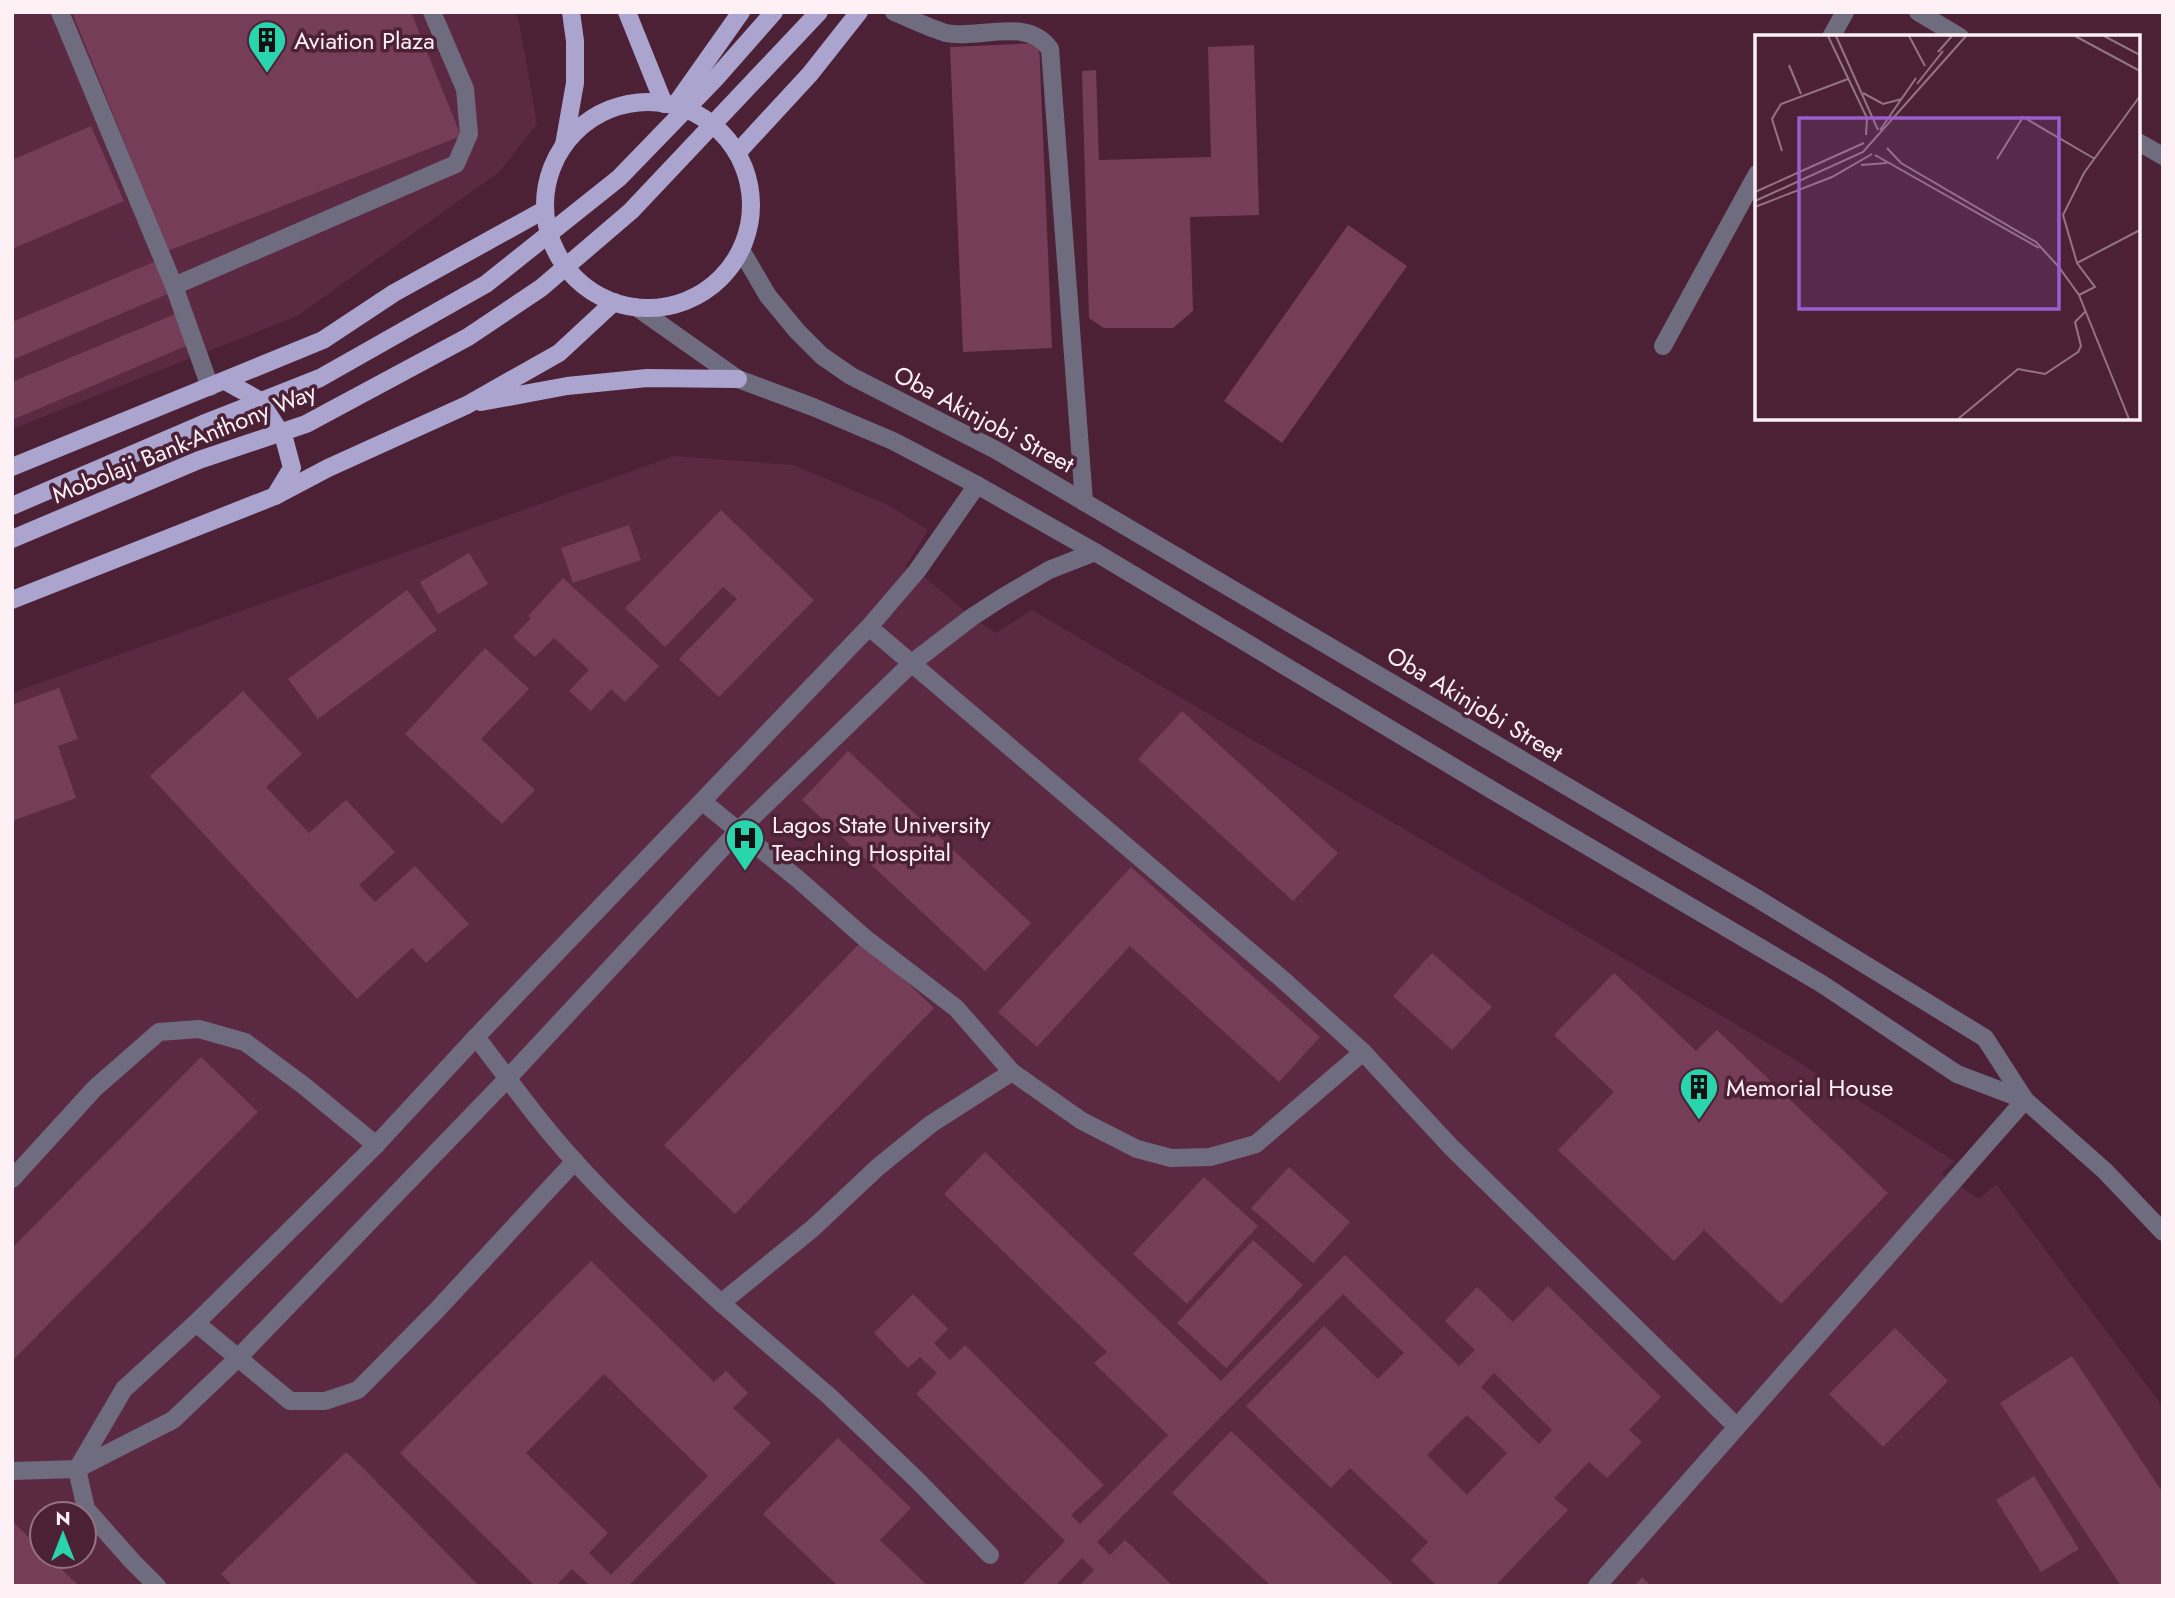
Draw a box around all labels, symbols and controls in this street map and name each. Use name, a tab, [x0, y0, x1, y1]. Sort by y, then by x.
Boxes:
building icon: Aviation Plaza	[246, 19, 288, 74]
place label: Aviation Plaza	[294, 23, 435, 58]
inset map	[1755, 35, 2140, 420]
street label: Oba Akinjobi Street	[887, 357, 1081, 482]
street label: Mobolaji Bank-Anthony Way	[46, 374, 322, 512]
street label: Oba Akinjobi Street	[1380, 637, 1570, 771]
place label: Lagos State University Teaching Hospital	[772, 807, 991, 870]
hospital icon: Lagos State University Teaching Hospital	[724, 817, 766, 872]
building icon: Memorial House	[1678, 1066, 1720, 1121]
place label: Memorial House	[1726, 1070, 1893, 1105]
north arrow	[28, 1500, 98, 1570]
text: N	[55, 1505, 71, 1532]

